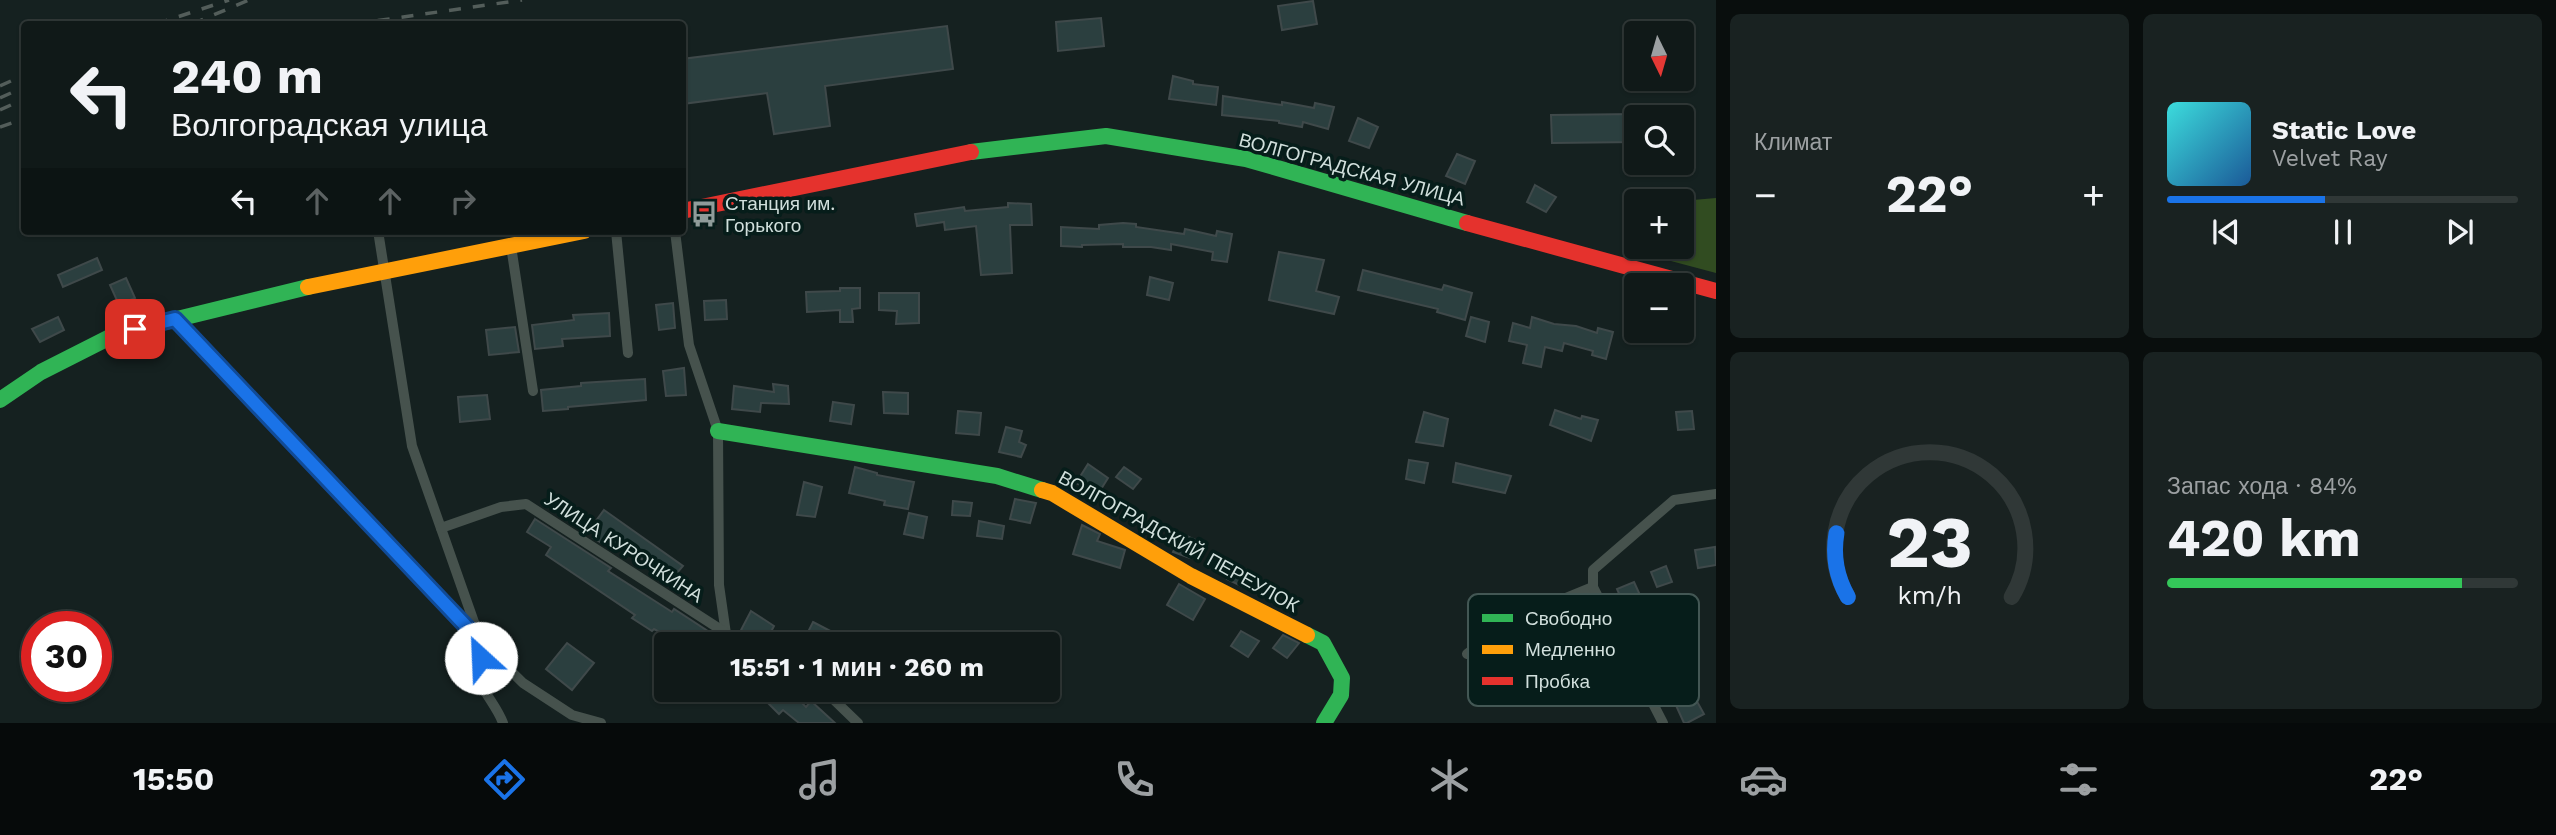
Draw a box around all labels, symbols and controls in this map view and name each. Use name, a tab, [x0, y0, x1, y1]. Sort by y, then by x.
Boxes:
north arrow	[1624, 21, 1694, 91]
map controls	[1624, 21, 1694, 343]
text: 240 m	[171, 47, 323, 105]
icon: left	[56, 49, 147, 140]
button: search	[1624, 105, 1694, 175]
text: Волгоградская улица	[171, 106, 488, 144]
text: Static Love	[2272, 115, 2416, 145]
street label: ВОЛГОГРАДСКАЯ УЛИЦА	[1236, 128, 1468, 211]
text: Климат	[1754, 129, 1832, 156]
text: Velvet Ray	[2272, 145, 2388, 172]
text: 22°	[1886, 164, 1973, 225]
text: −	[1754, 173, 1777, 217]
text: +	[2082, 173, 2105, 217]
icon: left	[225, 182, 263, 220]
icon: ahead	[298, 182, 336, 220]
icon: ahead	[371, 182, 409, 220]
icon: right	[444, 182, 482, 220]
button: +	[1624, 189, 1694, 259]
place label: Станция им. Горького	[725, 192, 835, 237]
bus stop icon: Станция им. Горького	[689, 199, 719, 229]
icon: previous	[2207, 213, 2245, 251]
icon: pause	[2324, 213, 2362, 251]
icon: next	[2441, 213, 2479, 251]
button: −	[1624, 273, 1694, 343]
pin	[105, 299, 165, 359]
icon: arrive	[116, 310, 154, 348]
street label: ВОЛГОГРАДСКИЙ ПЕРЕУЛОК	[1055, 466, 1303, 617]
text: Запас хода · 84%	[2167, 473, 2357, 500]
street label: УЛИЦА КУРОЧКИНА	[540, 488, 708, 607]
text: 23	[1886, 499, 1973, 585]
text: 420 km	[2167, 508, 2361, 569]
text: km/h	[1897, 580, 1962, 609]
legend	[1468, 594, 1699, 706]
text: Свободно	[1525, 607, 1612, 630]
speed limit sign: 30	[21, 611, 112, 702]
position arrow	[444, 621, 518, 695]
text: Медленно	[1525, 638, 1615, 661]
text: 15:51 · 1 мин · 260 m	[730, 652, 984, 682]
text: Пробка	[1525, 670, 1590, 693]
icon: directions	[480, 755, 529, 804]
icon: music	[795, 755, 844, 804]
icon: phone	[1110, 755, 1159, 804]
icon: climate	[1425, 755, 1474, 804]
icon: car	[1739, 755, 1788, 804]
icon: filters	[2054, 755, 2103, 804]
text: 15:50	[133, 760, 214, 798]
text: 22°	[2369, 760, 2423, 798]

